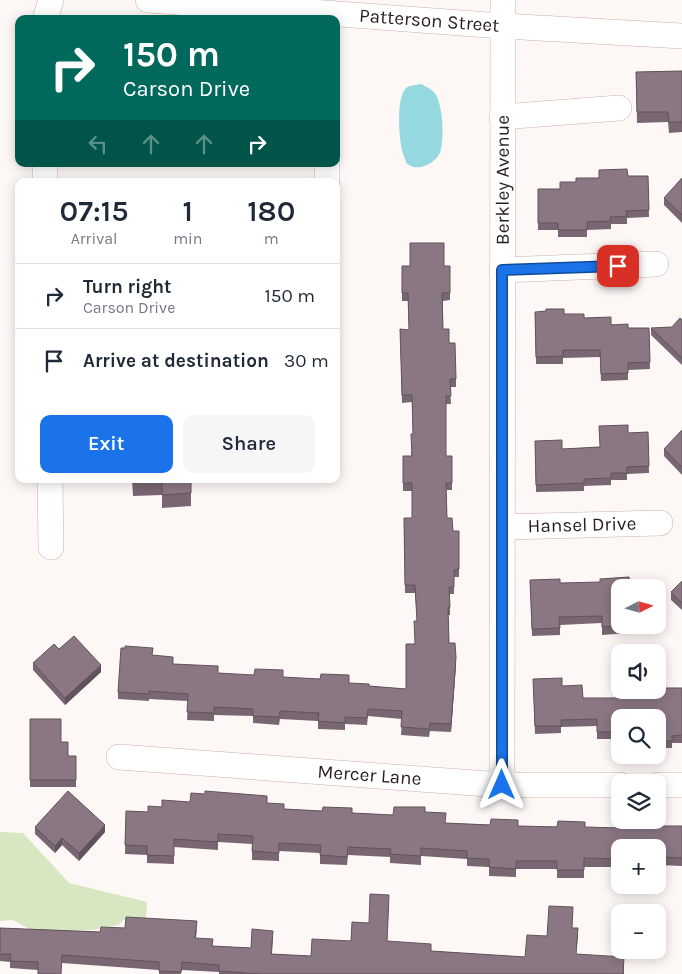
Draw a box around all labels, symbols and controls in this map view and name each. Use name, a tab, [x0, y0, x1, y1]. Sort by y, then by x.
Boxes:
street label: Patterson Street	[358, 5, 500, 37]
text: 150 m	[123, 34, 220, 75]
icon: right	[40, 35, 105, 100]
text: Carson Drive	[123, 76, 250, 102]
street label: Berkley Avenue	[492, 115, 514, 245]
icon: left	[84, 130, 112, 158]
icon: ahead	[137, 130, 165, 158]
icon: ahead	[190, 130, 218, 158]
icon: right	[243, 130, 271, 158]
text: 07:15	[60, 193, 129, 229]
text: 1	[183, 193, 193, 229]
text: 180	[247, 193, 295, 229]
text: Arrival	[71, 229, 117, 248]
text: min	[173, 229, 203, 248]
text: m	[264, 229, 279, 248]
pin	[597, 245, 639, 287]
icon: arrive	[604, 252, 632, 280]
text: Turn right	[83, 276, 172, 298]
icon: right	[40, 282, 68, 310]
text: 150 m	[264, 285, 315, 307]
text: Carson Drive	[83, 298, 175, 317]
icon: arrive	[40, 347, 68, 375]
text: Arrive at destination	[83, 350, 269, 372]
text: 30 m	[284, 350, 329, 372]
button: Exit	[40, 415, 173, 473]
button: Share	[183, 415, 315, 473]
street label: Hansel Drive	[527, 513, 637, 537]
north arrow	[611, 579, 666, 634]
map controls	[611, 579, 666, 959]
button: sound	[611, 644, 666, 699]
button: search	[611, 709, 666, 764]
position arrow	[475, 758, 527, 810]
street label: Mercer Lane	[317, 761, 422, 790]
button: layers	[611, 774, 666, 829]
button: +	[611, 839, 666, 894]
button: −	[611, 904, 666, 959]

